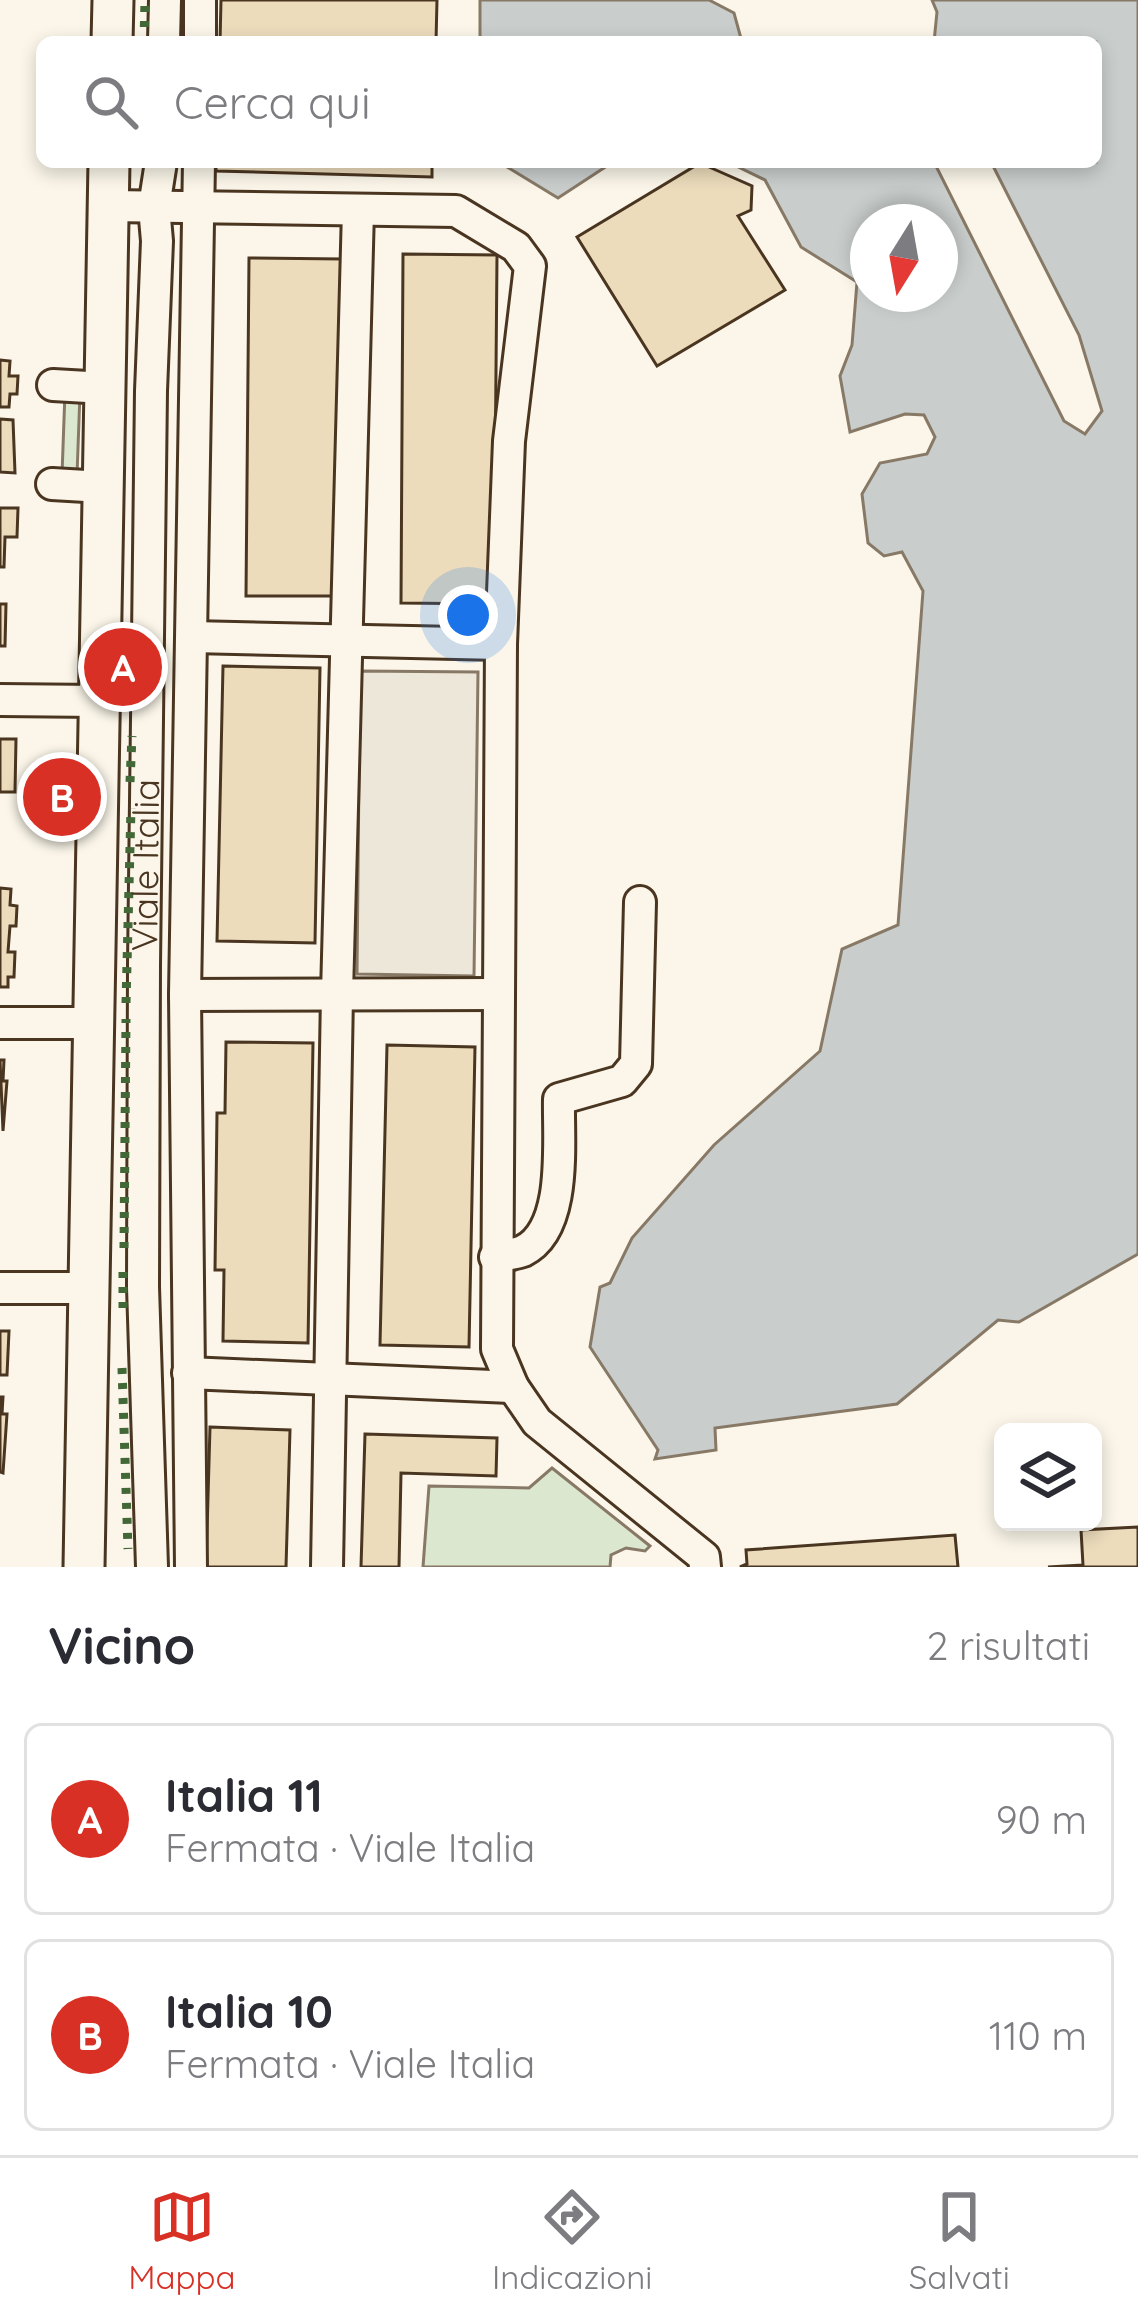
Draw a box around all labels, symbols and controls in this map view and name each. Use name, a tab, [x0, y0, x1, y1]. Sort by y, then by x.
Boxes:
search box	[36, 36, 1102, 168]
icon: search	[78, 69, 144, 135]
text: Cerca qui	[174, 74, 371, 130]
north arrow	[850, 204, 958, 312]
your location	[438, 585, 498, 645]
pin: A	[84, 622, 162, 712]
pin: B	[23, 752, 101, 842]
street label: Viale Italia	[121, 779, 168, 952]
map controls	[994, 1423, 1102, 1531]
button: layers	[994, 1423, 1102, 1531]
text: Vicino	[48, 1613, 195, 1677]
text: 2 risultati	[927, 1621, 1090, 1670]
text: Italia 11	[165, 1767, 323, 1823]
text: A	[78, 1795, 102, 1844]
text: 90 m	[996, 1795, 1087, 1844]
text: Fermata · Viale Italia	[165, 1823, 535, 1872]
text: Italia 10	[165, 1983, 333, 2039]
text: B	[77, 2011, 103, 2060]
text: 110 m	[989, 2011, 1087, 2060]
text: Fermata · Viale Italia	[165, 2039, 535, 2088]
tab: Mappa	[128, 2184, 236, 2297]
tab: Indicazioni	[492, 2184, 652, 2297]
tab: Salvati	[909, 2184, 1010, 2297]

